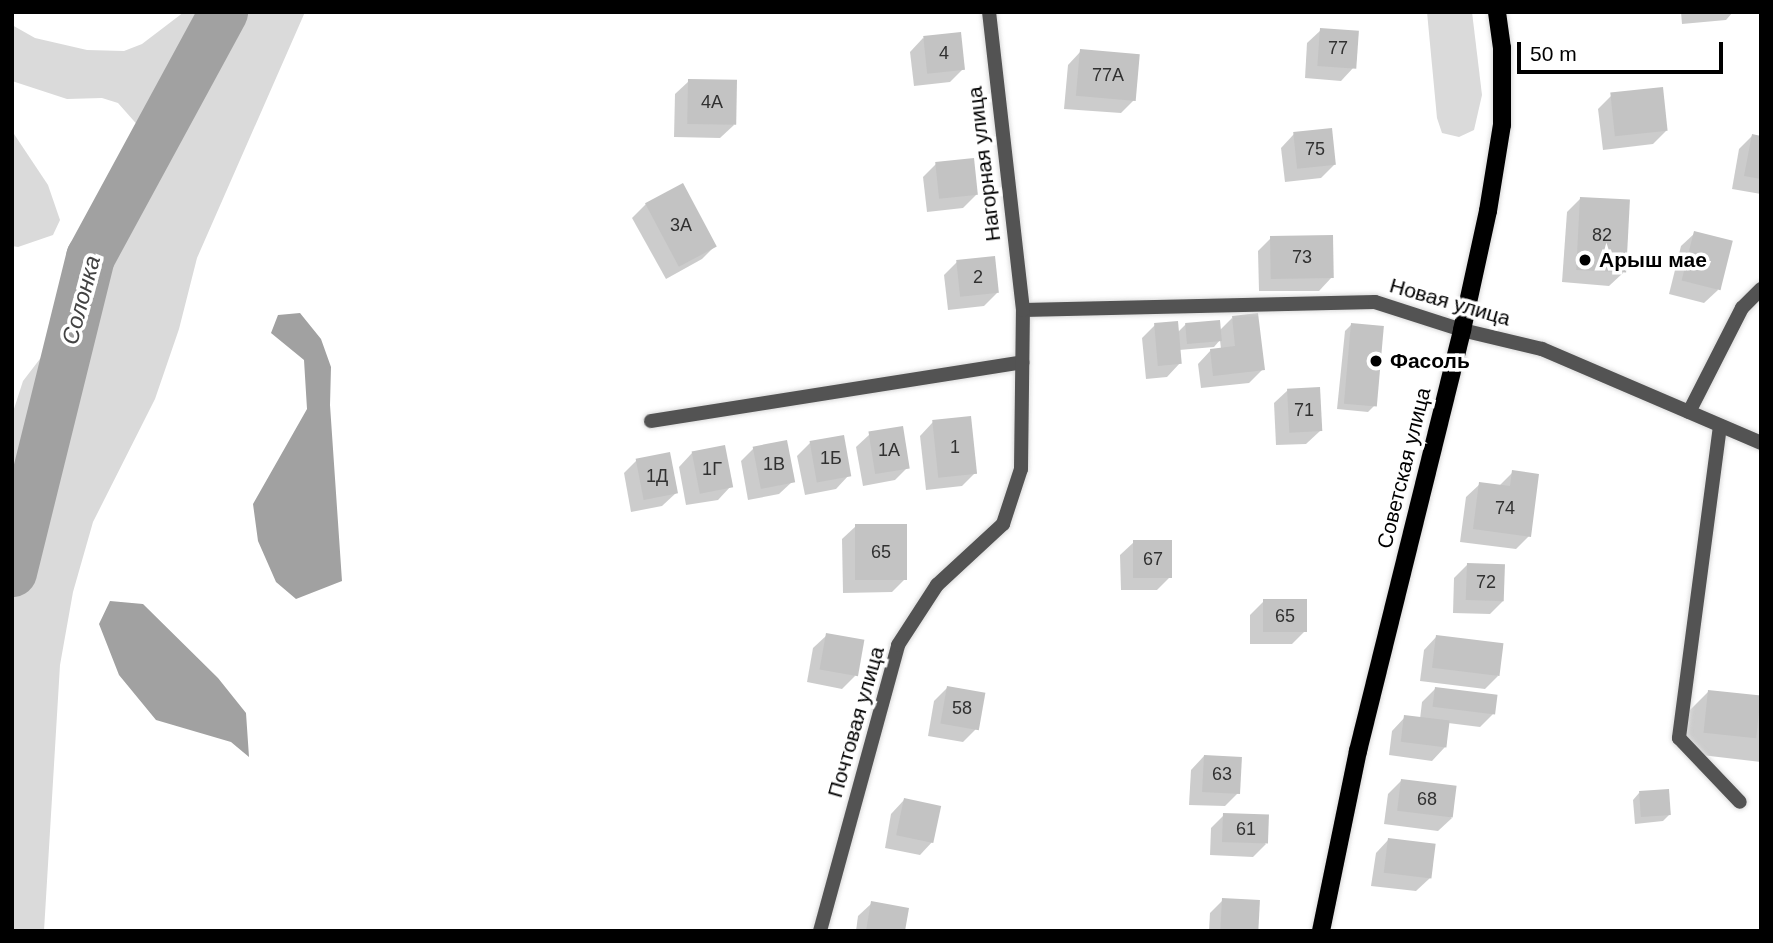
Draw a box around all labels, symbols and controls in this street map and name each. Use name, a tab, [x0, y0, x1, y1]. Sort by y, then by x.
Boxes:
scale bar	[1521, 28, 1728, 72]
house number: 77	[1328, 37, 1348, 59]
house number: 4	[939, 42, 949, 64]
text: 50 m	[1530, 42, 1577, 65]
house number: 77А	[1092, 64, 1124, 86]
street label: Нагорная улица	[962, 85, 1006, 243]
house number: 4А	[701, 91, 723, 113]
house number: 75	[1305, 138, 1325, 160]
house number: 3А	[670, 214, 692, 236]
house number: 82	[1592, 224, 1612, 246]
house number: 73	[1292, 246, 1312, 268]
place label: Арыш мае	[1599, 247, 1707, 273]
water label: Солонка	[56, 252, 106, 348]
marker: Арыш мае	[1577, 252, 1593, 268]
house number: 2	[973, 266, 983, 288]
street label: Новая улица	[1387, 273, 1513, 331]
place label: Фасоль	[1390, 348, 1470, 374]
marker: Фасоль	[1368, 353, 1384, 369]
street label: Советская улица	[1372, 385, 1436, 551]
house number: 71	[1294, 399, 1314, 421]
house number: 1	[950, 436, 960, 458]
house number: 1А	[878, 439, 900, 461]
house number: 1Б	[820, 447, 842, 469]
house number: 1В	[763, 453, 785, 475]
house number: 1Г	[702, 458, 722, 480]
house number: 1Д	[646, 465, 668, 487]
house number: 74	[1495, 497, 1515, 519]
house number: 65	[871, 541, 891, 563]
house number: 67	[1143, 548, 1163, 570]
house number: 72	[1476, 571, 1496, 593]
house number: 65	[1275, 605, 1295, 627]
street label: Почтовая улица	[822, 644, 890, 800]
house number: 58	[952, 697, 972, 719]
house number: 63	[1212, 763, 1232, 785]
house number: 68	[1417, 788, 1437, 810]
house number: 61	[1236, 818, 1256, 840]

